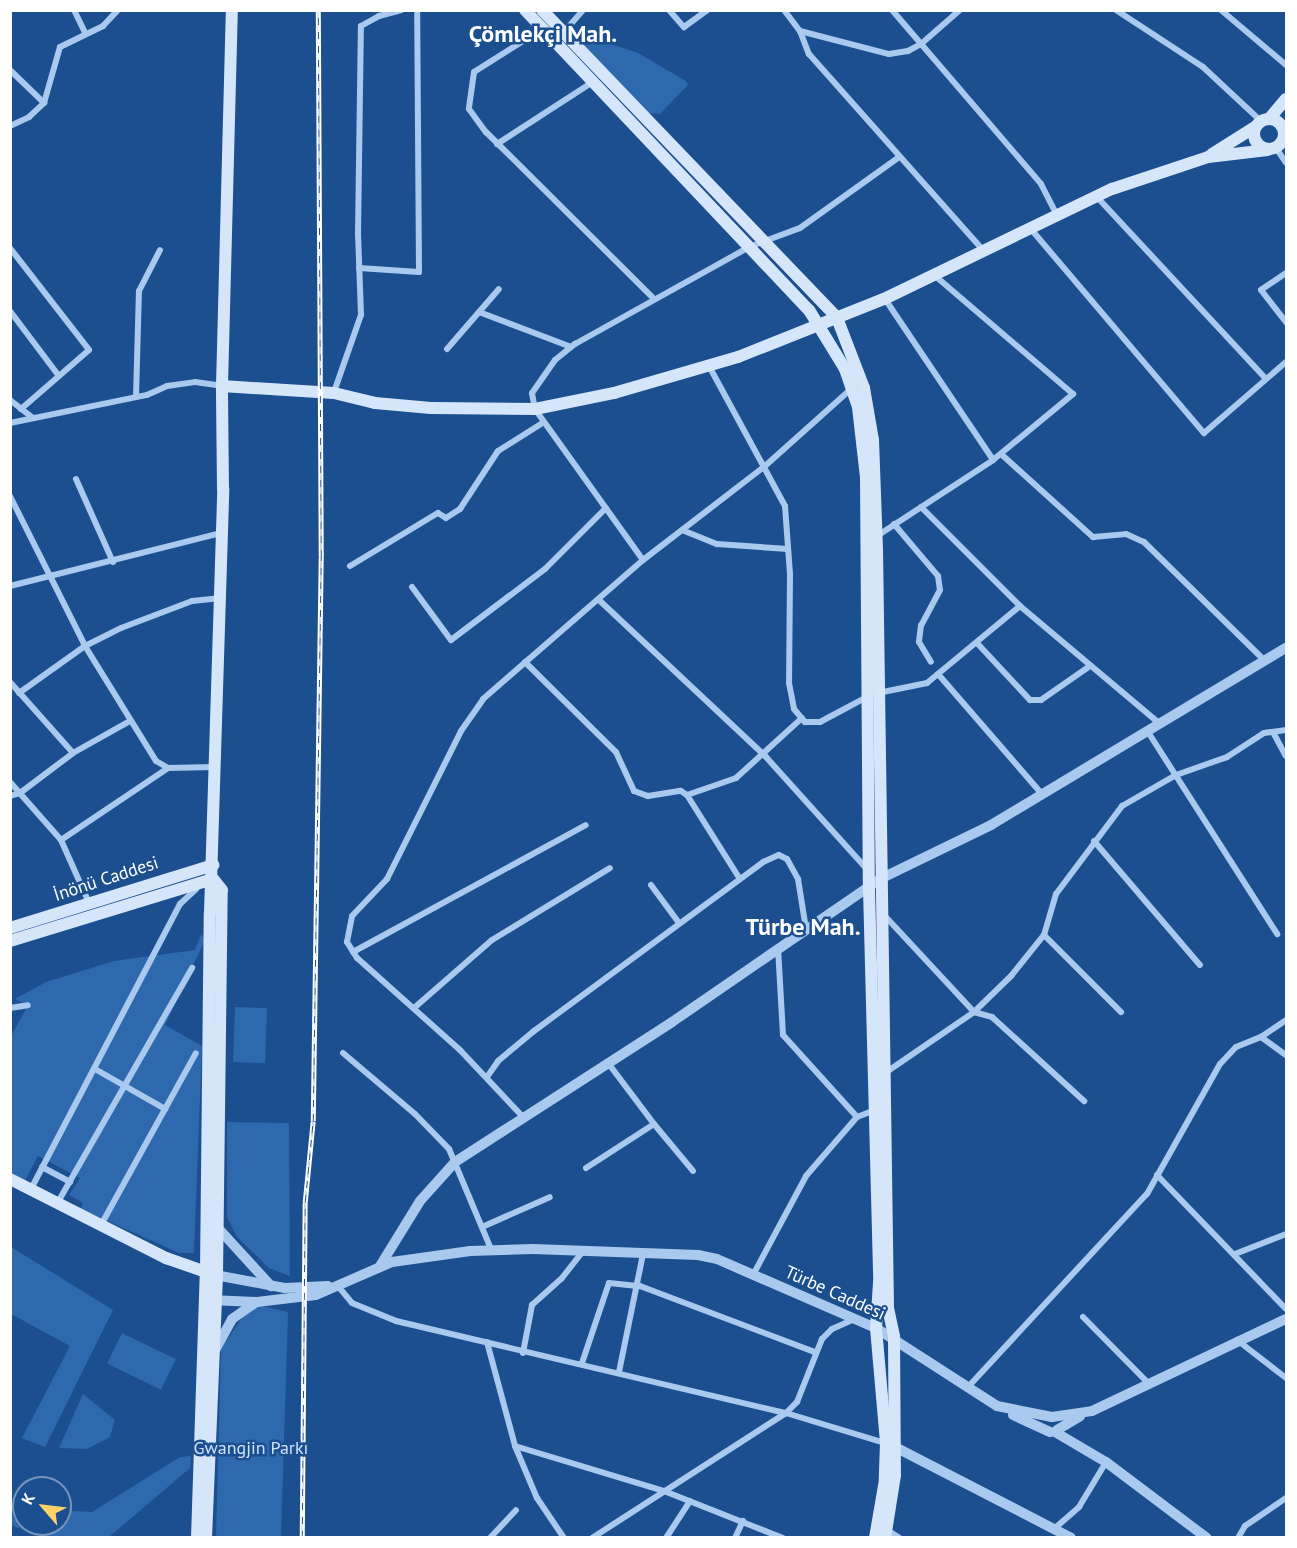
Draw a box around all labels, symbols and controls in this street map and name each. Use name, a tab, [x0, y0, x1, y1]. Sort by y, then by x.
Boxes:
district label: Çömlekçi Mah.	[469, 20, 617, 48]
street label: İnönü Caddesi	[51, 852, 161, 906]
district label: Türbe Mah.	[745, 913, 861, 941]
street label: Türbe Caddesi	[781, 1261, 889, 1325]
park label: Gwangjin Parkı	[194, 1437, 308, 1459]
north arrow	[12, 1476, 72, 1536]
text: K	[17, 1489, 39, 1508]

